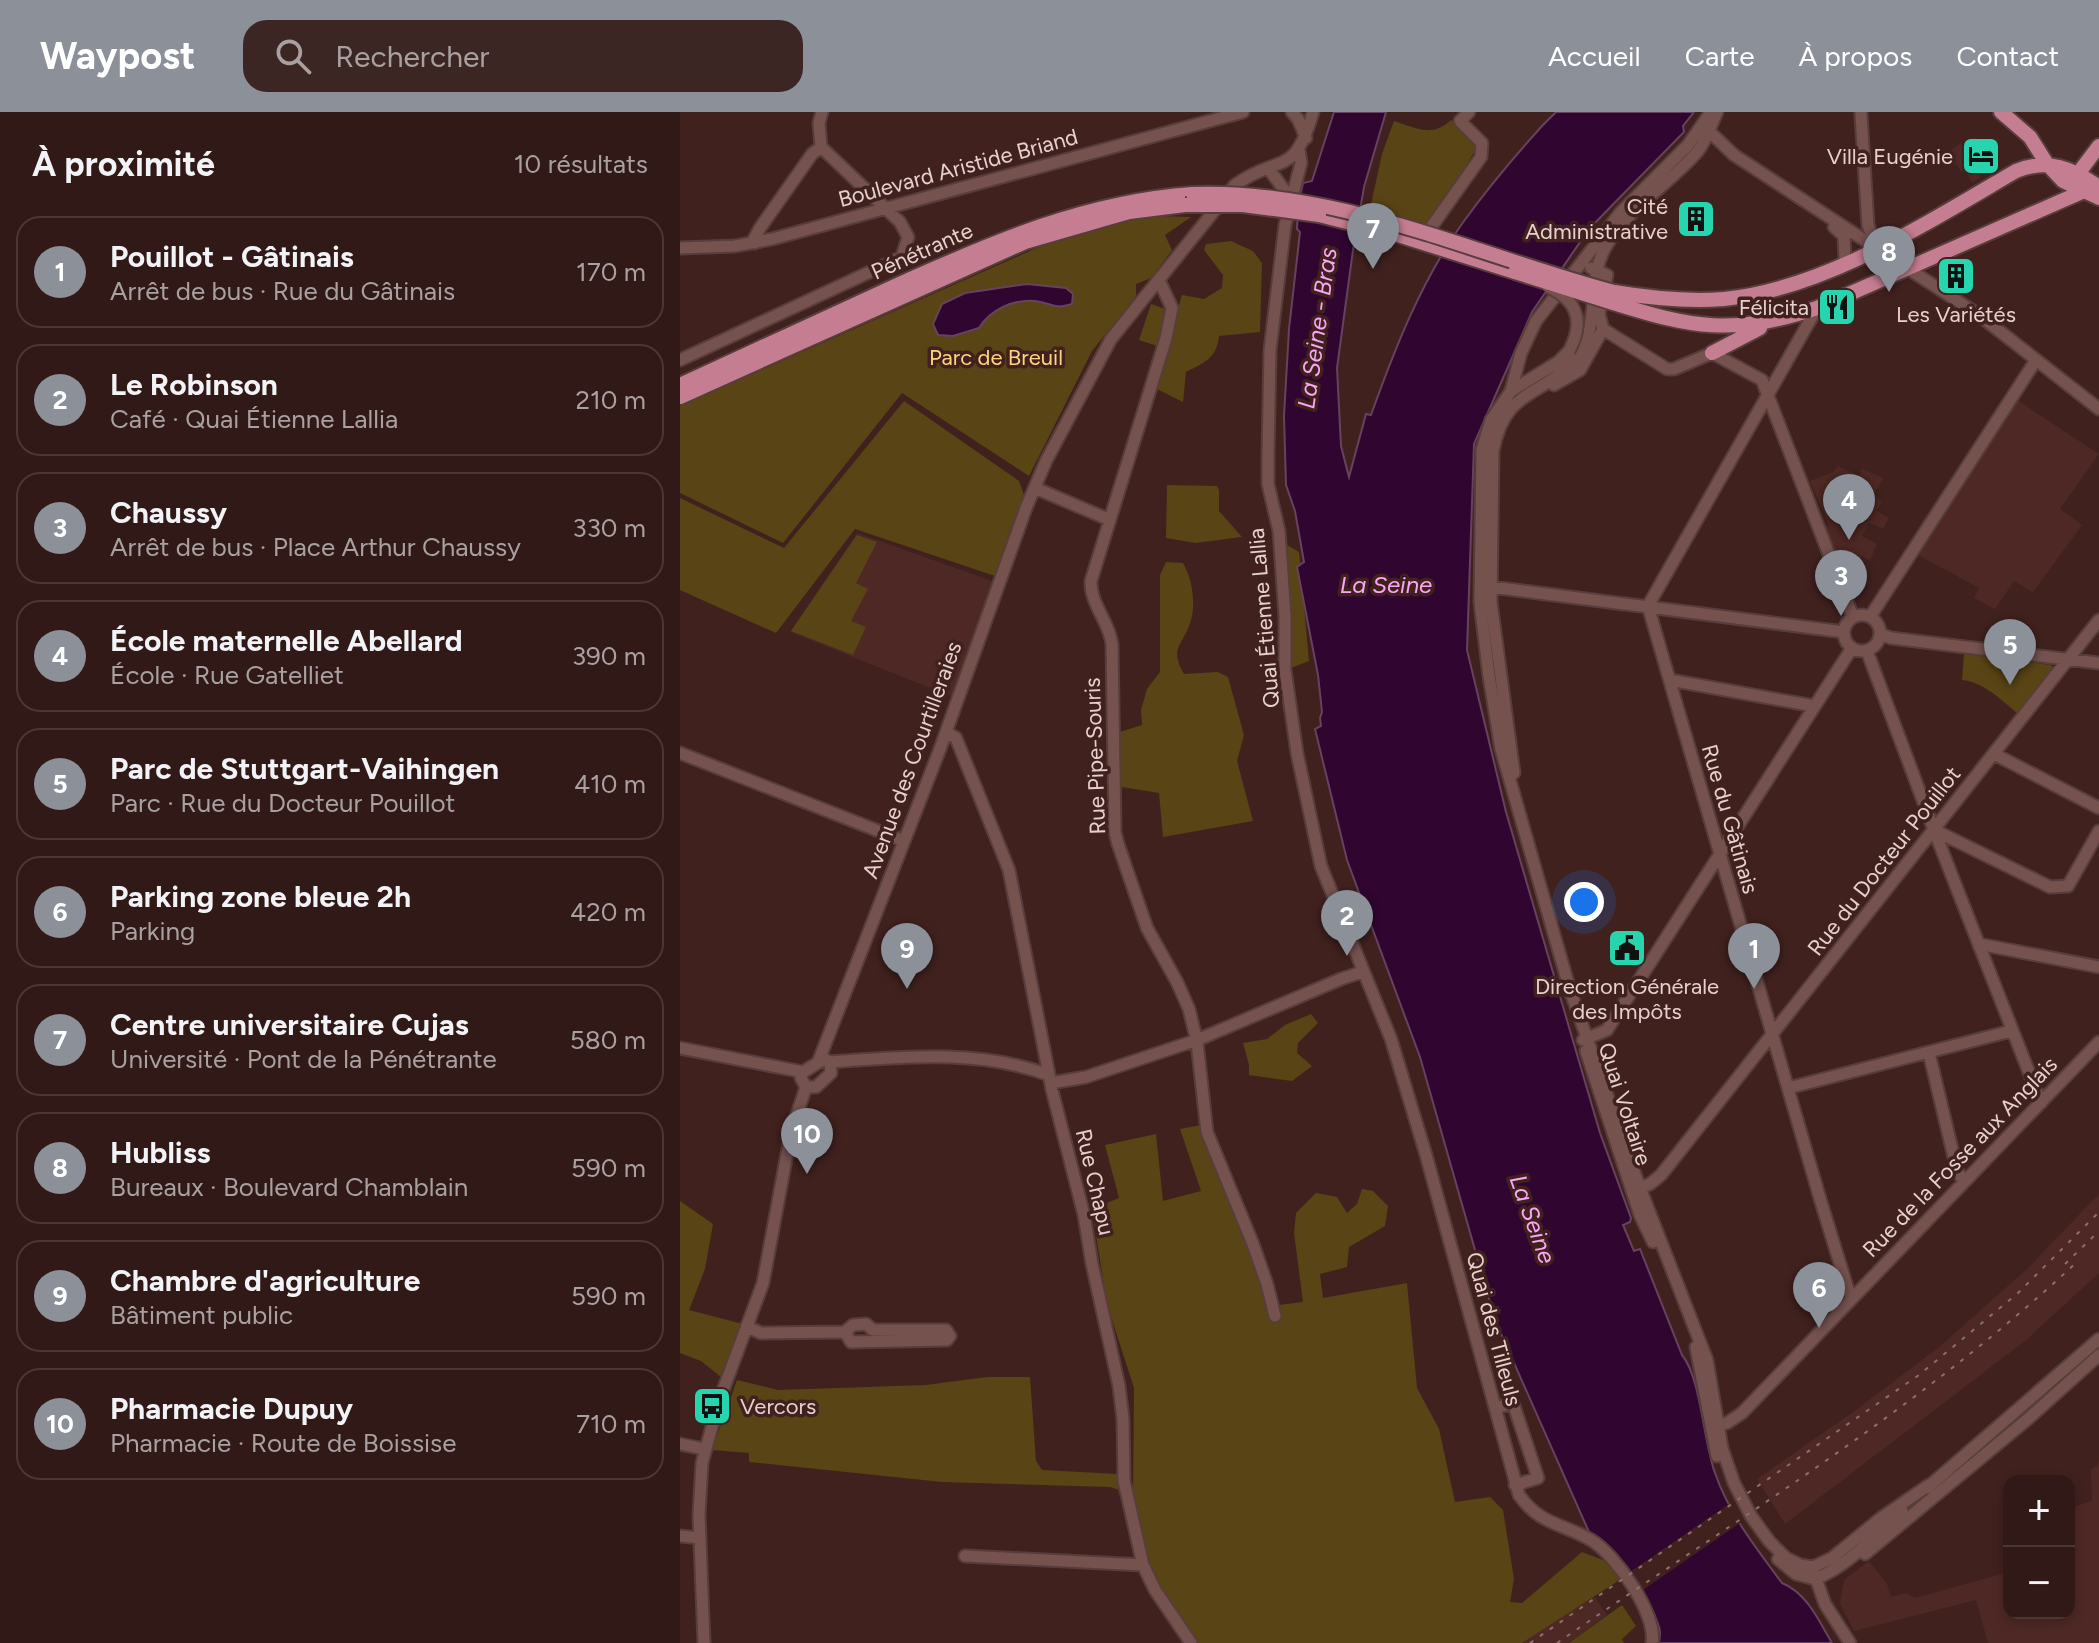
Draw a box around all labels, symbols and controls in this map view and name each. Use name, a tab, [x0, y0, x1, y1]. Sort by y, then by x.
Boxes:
search box	[243, 20, 803, 92]
text: Waypost	[40, 33, 195, 79]
icon: search	[271, 34, 315, 78]
text: Rechercher	[335, 38, 489, 75]
text: Accueil	[1548, 39, 1641, 73]
text: Carte	[1685, 39, 1754, 73]
text: À propos	[1798, 39, 1912, 73]
text: Contact	[1956, 39, 2059, 73]
street label: Boulevard Aristide Briand	[835, 123, 1081, 213]
hotel icon: Villa Eugénie	[1960, 135, 2002, 177]
place label: Villa Eugénie	[1827, 143, 1953, 170]
text: À proximité	[32, 144, 215, 185]
text: 10 résultats	[514, 148, 648, 180]
place label: Cité Administrative	[1525, 193, 1668, 245]
building icon: Cité Administrative	[1675, 198, 1717, 240]
pin: 7	[1347, 203, 1399, 269]
street label: Pénétrante	[867, 217, 977, 285]
pin: 8	[1863, 226, 1915, 292]
text: Pouillot - Gâtinais	[110, 238, 354, 275]
water label: La Seine - Bras	[1291, 246, 1343, 410]
building icon: Les Variétés	[1935, 255, 1977, 297]
text: 1	[55, 256, 65, 288]
text: 170 m	[576, 256, 646, 288]
text: Arrêt de bus · Rue du Gâtinais	[110, 275, 455, 307]
restaurant icon: Félicita	[1816, 286, 1858, 328]
place label: Félicita	[1739, 294, 1809, 321]
place label: Les Variétés	[1896, 301, 2016, 328]
park label: Parc de Breuil	[929, 344, 1063, 371]
text: Le Robinson	[110, 366, 278, 403]
text: 2	[52, 384, 68, 416]
text: 210 m	[576, 384, 646, 416]
text: Café · Quai Étienne Lallia	[110, 403, 398, 435]
pin: 4	[1823, 474, 1875, 540]
text: Chaussy	[110, 494, 227, 531]
text: 3	[53, 512, 67, 544]
text: 330 m	[572, 512, 646, 544]
street label: Quai Étienne Lallia	[1243, 527, 1285, 709]
text: Arrêt de bus · Place Arthur Chaussy	[110, 531, 521, 563]
pin: 3	[1815, 550, 1867, 616]
water label: La Seine	[1340, 570, 1432, 599]
pin: 5	[1984, 619, 2036, 685]
text: École maternelle Abellard	[110, 622, 463, 659]
street label: Avenue des Courtilleraies	[857, 638, 967, 882]
text: 4	[52, 640, 68, 672]
text: 390 m	[572, 640, 646, 672]
text: École · Rue Gatelliet	[110, 659, 344, 691]
street label: Rue Pipe-Souris	[1079, 677, 1111, 835]
street label: Rue du Gâtinais	[1696, 741, 1764, 897]
text: Parc de Stuttgart-Vaihingen	[110, 750, 499, 787]
street label: Rue du Docteur Pouillot	[1802, 761, 1966, 961]
text: 5	[52, 768, 68, 800]
text: 410 m	[574, 768, 646, 800]
text: Parc · Rue du Docteur Pouillot	[110, 787, 455, 819]
text: Parking zone bleue 2h	[110, 878, 411, 915]
your location	[1564, 882, 1604, 922]
pin: 2	[1321, 890, 1373, 956]
text: 6	[52, 896, 68, 928]
text: 420 m	[570, 896, 646, 928]
text: Parking	[110, 915, 195, 947]
pin: 9	[881, 923, 933, 989]
pin: 1	[1728, 923, 1780, 989]
public building icon: Direction Générale des Impôts	[1606, 927, 1648, 969]
place label: Direction Générale des Impôts	[1535, 973, 1719, 1025]
text: Centre universitaire Cujas	[110, 1006, 469, 1043]
text: 7	[53, 1024, 67, 1056]
text: 580 m	[570, 1024, 646, 1056]
street label: Quai Voltaire	[1593, 1039, 1657, 1169]
text: Université · Pont de la Pénétrante	[110, 1043, 497, 1075]
street label: Rue de la Fosse aux Anglais	[1857, 1051, 2063, 1263]
pin: 10	[781, 1108, 833, 1174]
street label: Rue Chapu	[1070, 1126, 1120, 1238]
text: Hubliss	[110, 1134, 211, 1171]
text: 8	[52, 1152, 68, 1184]
text: 590 m	[571, 1152, 646, 1184]
text: Bureaux · Boulevard Chamblain	[110, 1171, 468, 1203]
water label: La Seine	[1504, 1171, 1562, 1267]
street label: Quai des Tilleuls	[1461, 1249, 1527, 1409]
text: Chambre d'agriculture	[110, 1262, 420, 1299]
pin: 6	[1793, 1262, 1845, 1328]
text: 9	[52, 1280, 68, 1312]
text: 590 m	[571, 1280, 646, 1312]
text: Bâtiment public	[110, 1299, 293, 1331]
bus stop icon: Vercors	[691, 1385, 733, 1427]
text: Pharmacie Dupuy	[110, 1390, 353, 1427]
place label: Vercors	[740, 1393, 816, 1420]
text: 10	[46, 1408, 74, 1440]
text: 710 m	[576, 1408, 646, 1440]
text: Pharmacie · Route de Boissise	[110, 1427, 456, 1459]
map controls	[2003, 1475, 2075, 1619]
button: +	[2003, 1475, 2075, 1547]
button: −	[2003, 1547, 2075, 1619]

